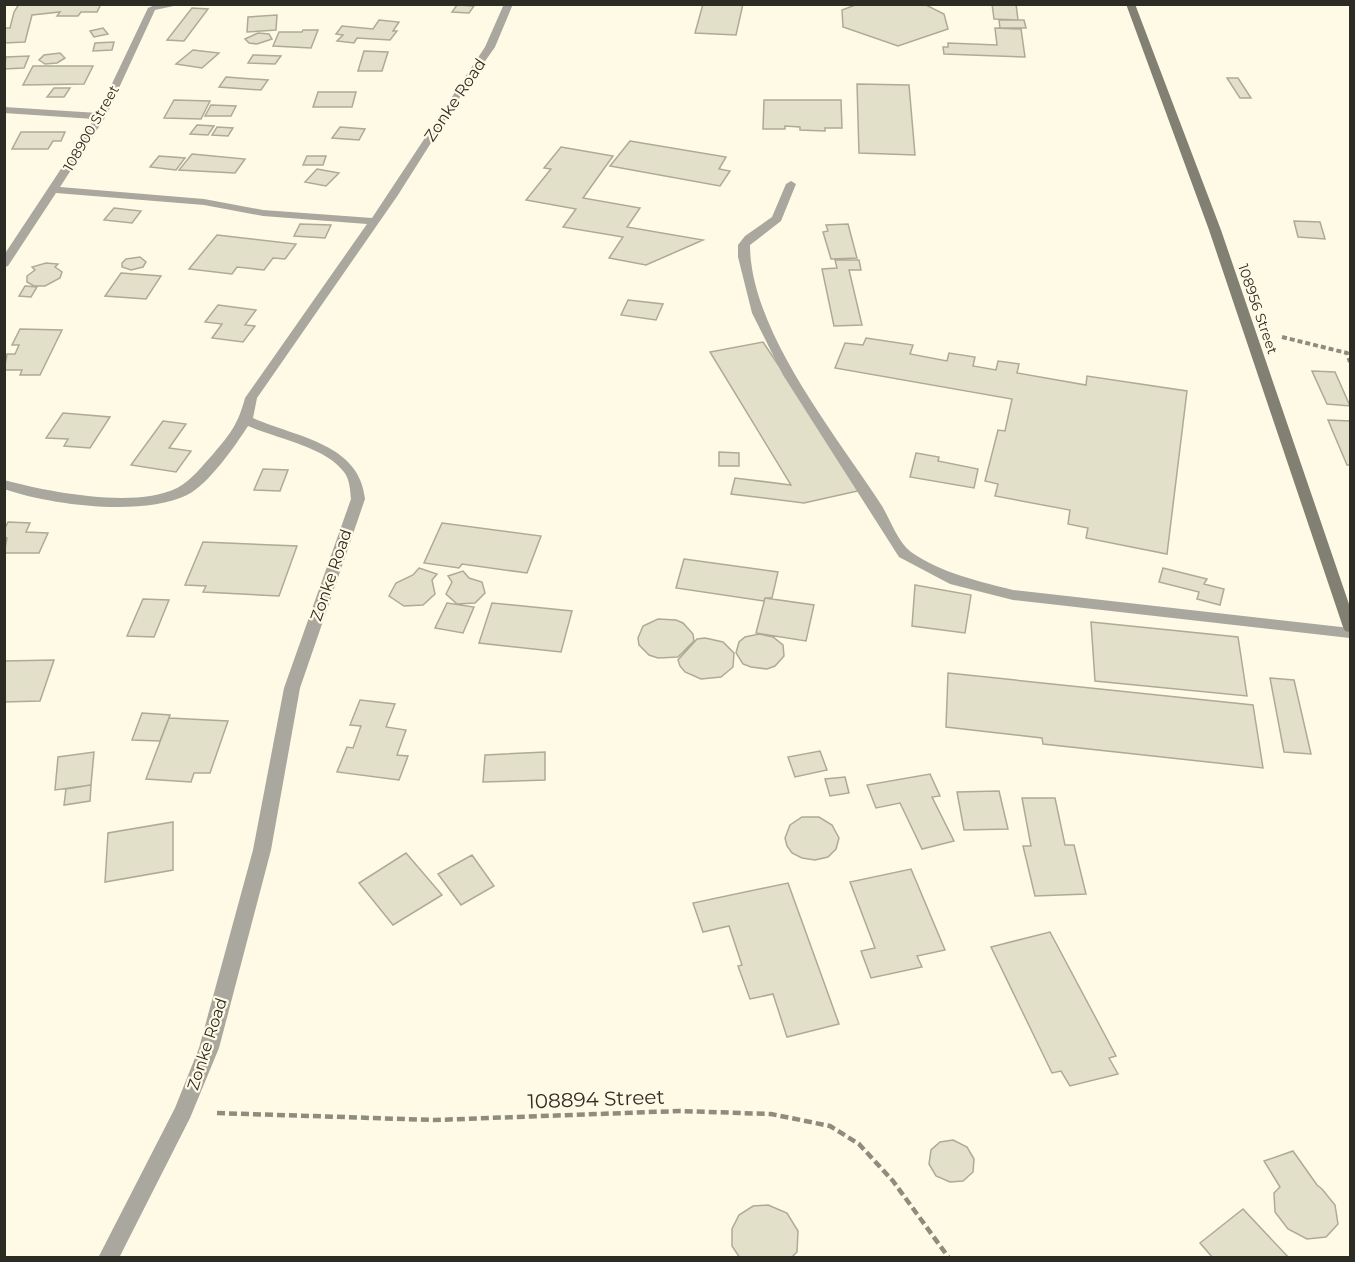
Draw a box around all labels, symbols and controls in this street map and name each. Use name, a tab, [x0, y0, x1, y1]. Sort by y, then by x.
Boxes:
street label: Zonke Road	[420, 55, 490, 145]
street label: 108900 Street	[59, 82, 123, 174]
street label: 108956 Street	[1234, 262, 1282, 357]
street label: Zonke Road	[306, 527, 356, 623]
street label: Zonke Road	[183, 995, 231, 1093]
street label: 108894 Street	[527, 1085, 665, 1113]

